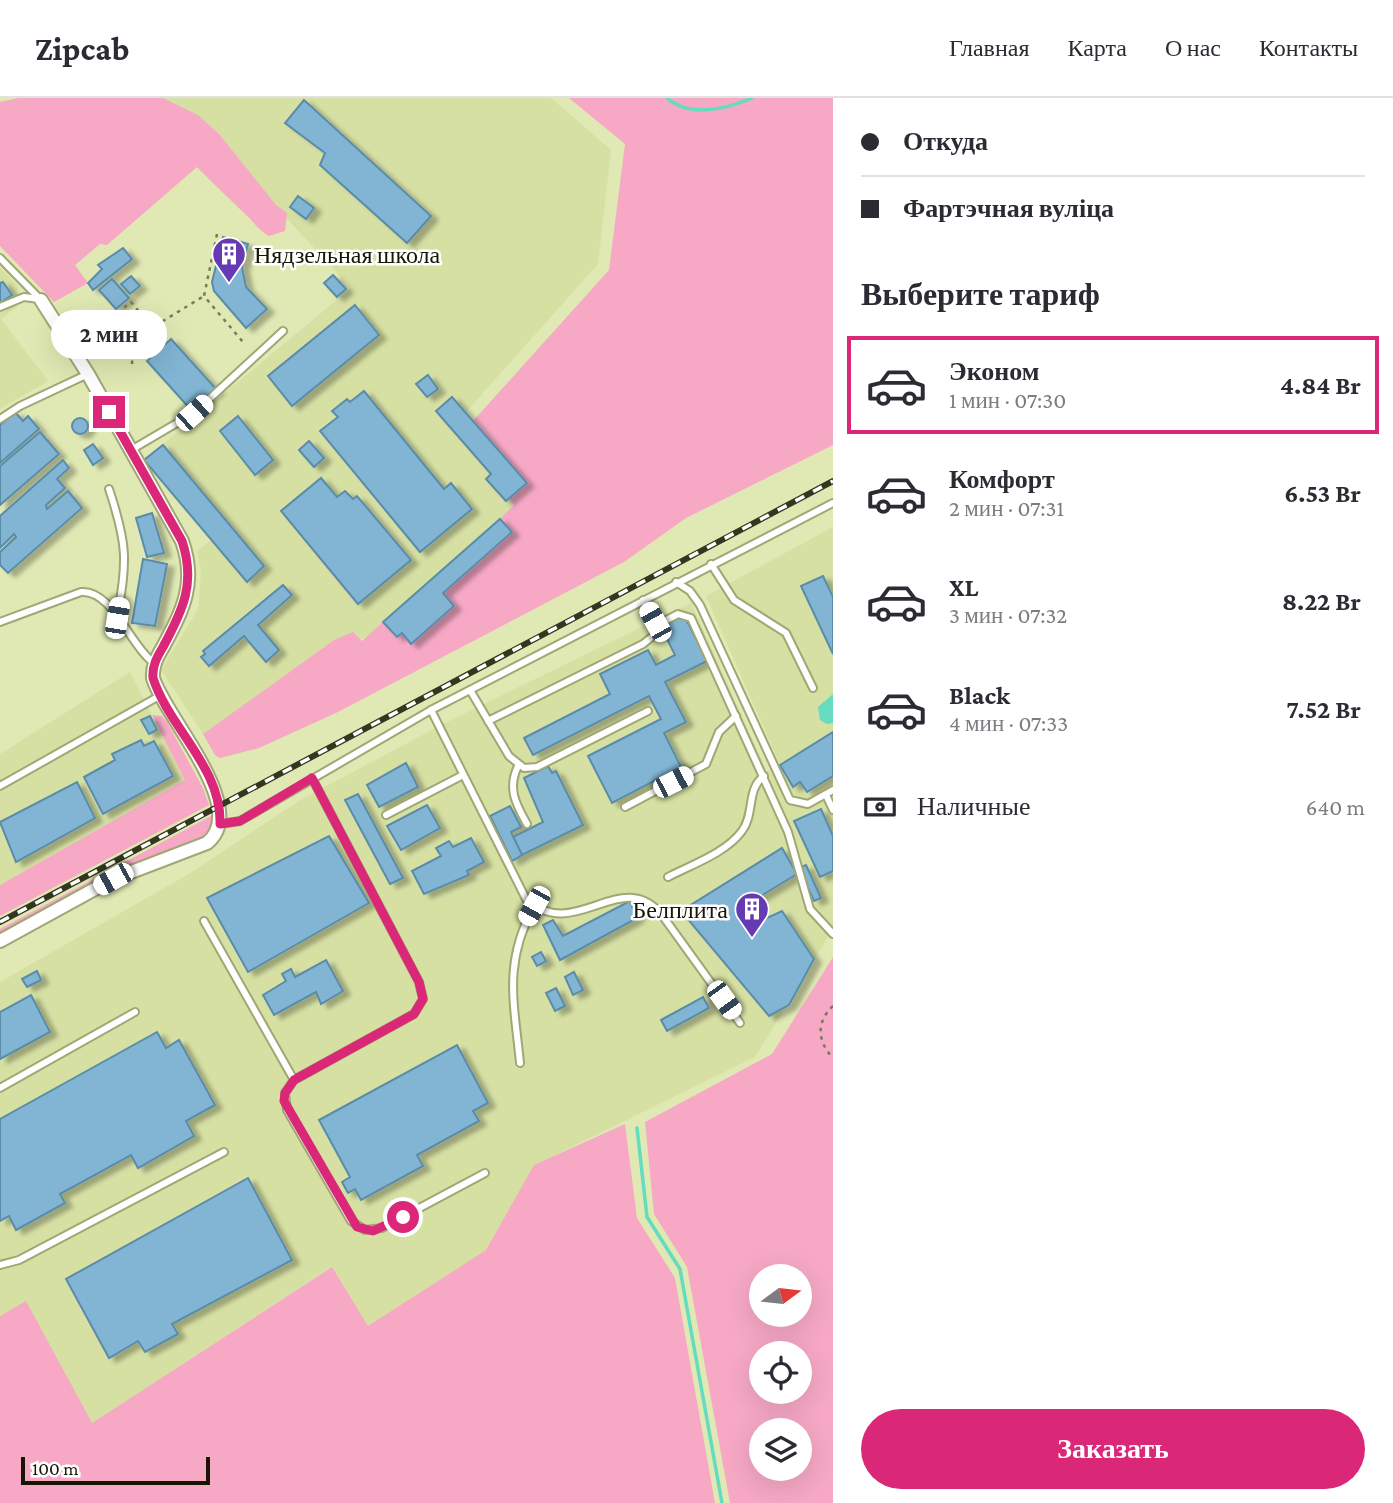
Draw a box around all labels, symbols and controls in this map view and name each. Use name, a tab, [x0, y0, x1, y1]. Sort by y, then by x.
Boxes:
text: Zipcab	[35, 30, 129, 67]
text: Главная	[949, 34, 1030, 61]
text: Карта	[1068, 34, 1127, 61]
text: О нас	[1165, 34, 1221, 61]
text: Контакты	[1259, 34, 1358, 61]
text: Откуда	[903, 127, 988, 156]
text: Фартэчная вуліца	[903, 194, 1114, 223]
building icon: Нядзельная школа	[210, 235, 248, 284]
place label: Нядзельная школа	[254, 241, 441, 268]
text: Выберите тариф	[861, 276, 1100, 312]
callout: 2 мин	[51, 310, 167, 360]
text: 2 мин	[80, 321, 138, 347]
icon: car	[865, 354, 928, 417]
text: Эконом	[949, 357, 1039, 386]
text: 4.84 Br	[1280, 371, 1361, 400]
text: 1 мин · 07:30	[949, 387, 1066, 413]
car	[172, 391, 217, 435]
route end	[93, 396, 125, 428]
icon: car	[865, 462, 928, 525]
text: Комфорт	[949, 465, 1055, 494]
text: 6.53 Br	[1284, 479, 1361, 508]
text: 2 мин · 07:31	[949, 495, 1064, 521]
icon: car	[865, 570, 928, 633]
text: XL	[949, 573, 978, 602]
text: 8.22 Br	[1282, 587, 1361, 616]
car	[104, 596, 131, 640]
car	[636, 599, 675, 645]
text: 3 мин · 07:32	[949, 602, 1067, 628]
icon: car	[865, 678, 928, 741]
text: Black	[949, 681, 1010, 710]
text: 7.52 Br	[1286, 695, 1361, 724]
text: 4 мин · 07:33	[949, 710, 1068, 736]
car	[650, 763, 697, 801]
icon: cash	[861, 788, 899, 826]
text: Наличные	[917, 792, 1030, 821]
text: 640 m	[1306, 794, 1365, 820]
car	[90, 860, 137, 898]
car	[515, 883, 554, 929]
building icon: Белплита	[733, 890, 771, 939]
place label: Белплита	[632, 896, 728, 923]
car	[704, 977, 745, 1023]
route start	[387, 1201, 419, 1233]
north arrow	[749, 1264, 812, 1326]
map controls	[749, 1264, 812, 1481]
button: locate	[749, 1341, 812, 1404]
button: Заказать	[861, 1409, 1365, 1489]
button: layers	[749, 1418, 812, 1481]
scale bar	[21, 1454, 210, 1486]
text: 100 m	[32, 1458, 79, 1479]

